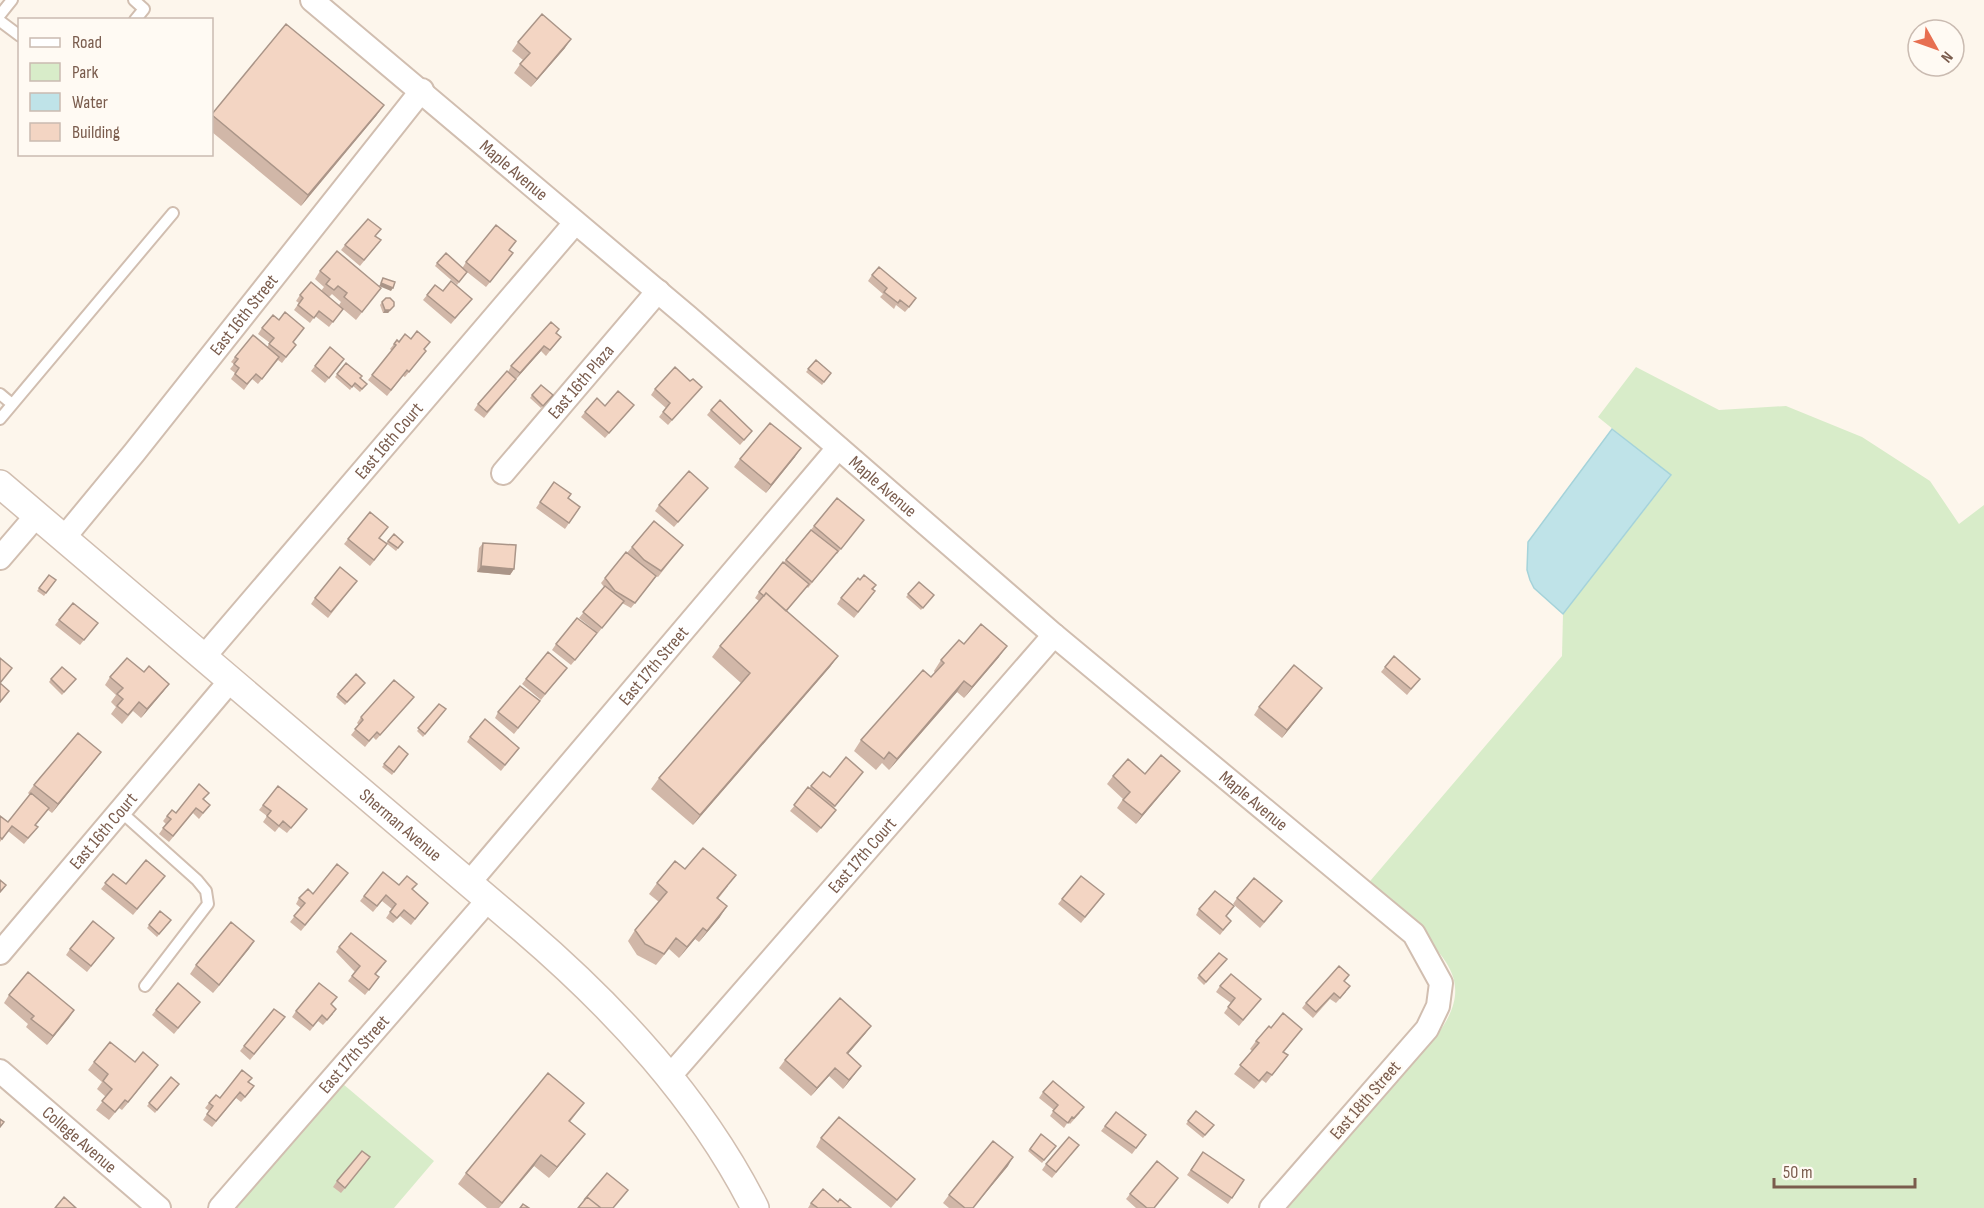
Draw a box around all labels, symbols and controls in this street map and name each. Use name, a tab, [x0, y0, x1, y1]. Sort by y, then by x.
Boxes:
legend	[18, 18, 213, 156]
north arrow	[1906, 18, 1966, 78]
text: Road	[72, 32, 102, 53]
text: N	[1936, 47, 1956, 66]
text: Park	[72, 62, 98, 83]
text: Water	[72, 92, 108, 113]
text: Building	[72, 122, 120, 143]
street label: Maple Avenue	[475, 136, 552, 205]
street label: East 16th Street	[206, 270, 283, 360]
street label: East 16th Plaza	[544, 341, 619, 423]
street label: East 16th Court	[351, 398, 428, 483]
street label: Maple Avenue	[844, 452, 921, 522]
street label: East 17th Street	[614, 622, 693, 710]
street label: Maple Avenue	[1215, 767, 1292, 836]
street label: Sherman Avenue	[355, 785, 446, 866]
street label: East 16th Court	[65, 788, 142, 874]
street label: East 17th Court	[824, 813, 901, 898]
street label: East 17th Street	[315, 1011, 394, 1098]
street label: East 18th Street	[1326, 1056, 1405, 1144]
street label: College Avenue	[38, 1102, 121, 1178]
scale bar	[1774, 1151, 1915, 1189]
text: 50 m	[1783, 1162, 1813, 1183]

